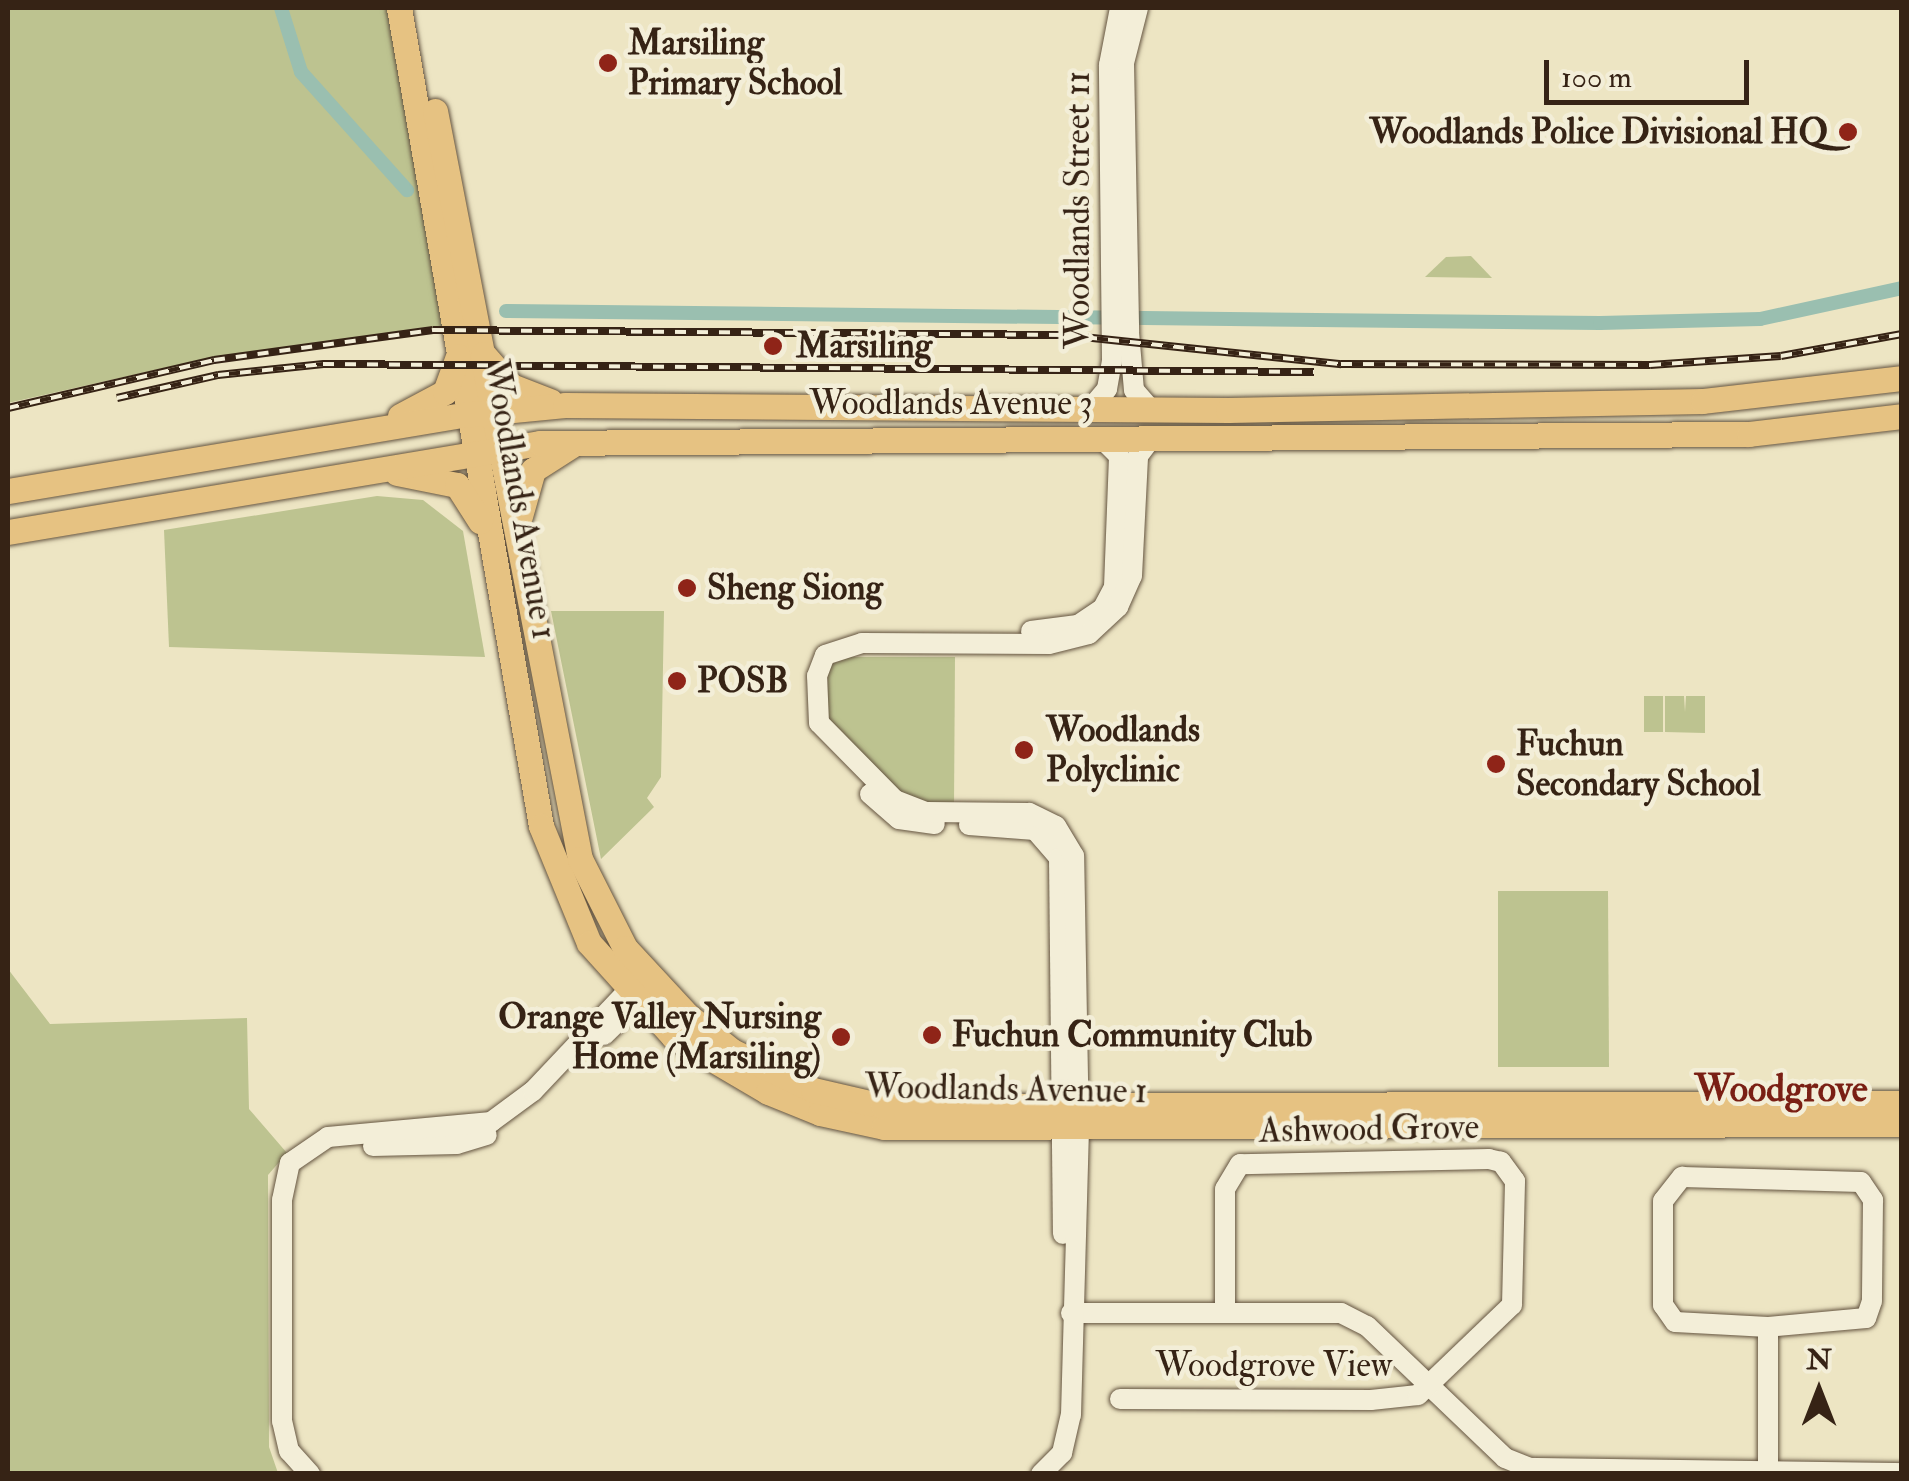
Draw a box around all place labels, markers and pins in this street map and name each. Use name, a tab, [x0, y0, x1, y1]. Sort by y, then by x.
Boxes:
place label: Marsiling Primary School	[628, 22, 842, 104]
marker: Marsiling Primary School	[597, 52, 619, 74]
place label: Woodlands Police Divisional HQ	[1369, 111, 1828, 153]
marker: Woodlands Police Divisional HQ	[1837, 121, 1859, 143]
place label: Marsiling	[796, 325, 932, 367]
marker: Marsiling	[760, 333, 786, 359]
place label: Sheng Siong	[707, 567, 883, 609]
marker: Sheng Siong	[676, 577, 698, 599]
place label: POSB	[697, 660, 788, 702]
marker: POSB	[666, 670, 688, 692]
place label: Woodlands Polyclinic	[1046, 709, 1200, 791]
place label: Fuchun Secondary School	[1516, 723, 1761, 805]
marker: Woodlands Polyclinic	[1011, 737, 1037, 763]
marker: Fuchun Secondary School	[1485, 753, 1507, 775]
place label: Orange Valley Nursing Home (Marsiling)	[498, 996, 821, 1078]
place label: Fuchun Community Club	[952, 1014, 1312, 1056]
marker: Fuchun Community Club	[921, 1024, 943, 1046]
marker: Orange Valley Nursing Home (Marsiling)	[830, 1026, 852, 1048]

